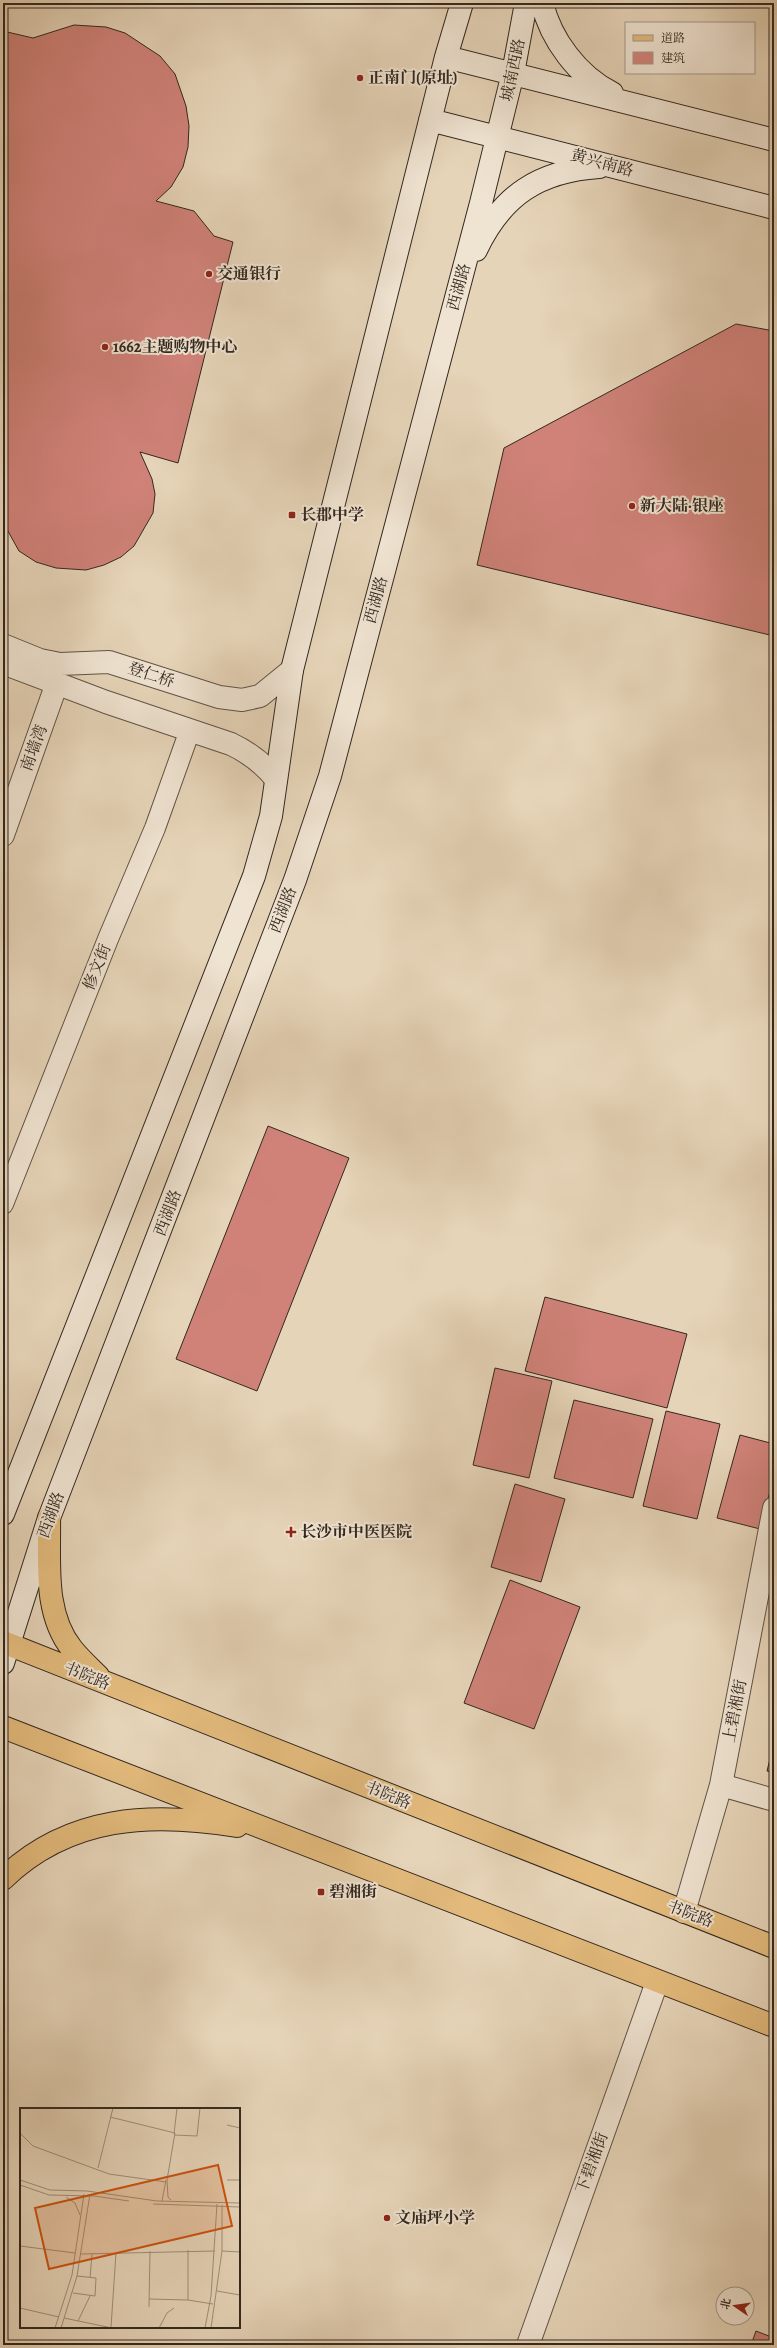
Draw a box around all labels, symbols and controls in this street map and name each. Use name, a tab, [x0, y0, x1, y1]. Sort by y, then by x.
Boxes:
legend	[625, 22, 755, 74]
text: 道路	[661, 30, 685, 46]
street label: 城南西路	[496, 36, 530, 104]
text: 建筑	[661, 50, 685, 66]
place label: 正南门(原址)	[368, 67, 457, 89]
marker: 正南门(原址)	[355, 73, 365, 83]
street label: 黄兴南路	[568, 144, 636, 182]
street label: 西湖路	[442, 261, 476, 313]
place label: 交通银行	[217, 263, 281, 285]
marker: 交通银行	[204, 269, 214, 279]
place label: 1662主题购物中心	[113, 336, 237, 358]
marker: 1662主题购物中心	[100, 342, 110, 352]
place label: 新大陆·银座	[640, 495, 724, 517]
marker: 新大陆·银座	[627, 501, 637, 511]
place label: 长郡中学	[300, 504, 364, 526]
marker: 长郡中学	[287, 510, 297, 520]
street label: 西湖路	[359, 574, 393, 626]
street label: 登仁桥	[125, 657, 177, 693]
street label: 南墙湾	[15, 722, 53, 774]
street label: 西湖路	[264, 884, 302, 936]
street label: 修文街	[78, 941, 116, 993]
street label: 西湖路	[149, 1187, 187, 1239]
street label: 西湖路	[32, 1489, 70, 1541]
place label: 长沙市中医医院	[300, 1521, 412, 1543]
marker: 长沙市中医医院	[285, 1526, 297, 1538]
street label: 书院路	[61, 1657, 113, 1695]
street label: 上碧湘街	[718, 1677, 752, 1745]
street label: 书院路	[362, 1776, 414, 1814]
place label: 碧湘街	[329, 1881, 377, 1903]
marker: 碧湘街	[316, 1887, 326, 1897]
street label: 书院路	[664, 1895, 716, 1933]
inset map	[20, 2108, 240, 2328]
street label: 下碧湘街	[571, 2129, 613, 2197]
place label: 文庙坪小学	[395, 2207, 475, 2229]
marker: 文庙坪小学	[382, 2213, 392, 2223]
north arrow	[715, 2286, 755, 2326]
text: 北	[717, 2297, 734, 2311]

